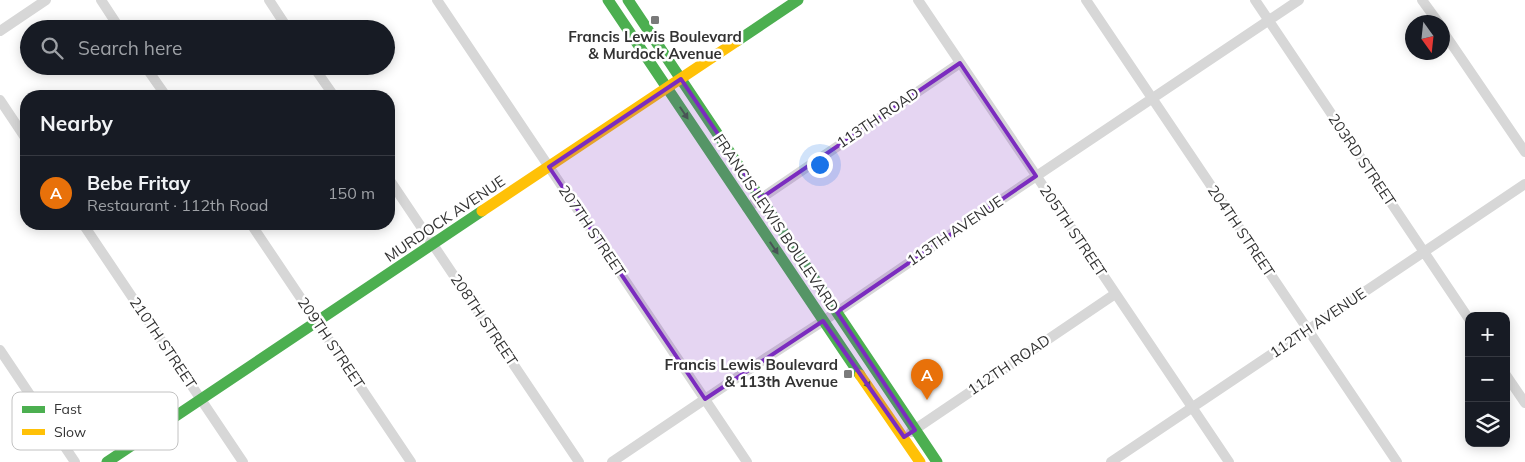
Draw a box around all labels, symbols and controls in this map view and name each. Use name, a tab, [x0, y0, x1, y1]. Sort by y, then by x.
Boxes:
marker: Francis Lewis Boulevard & Murdock Avenue	[649, 14, 661, 26]
north arrow	[1405, 15, 1450, 60]
search box	[20, 20, 395, 75]
place label: Francis Lewis Boulevard & Murdock Avenue	[568, 27, 742, 63]
icon: search	[38, 34, 66, 62]
text: Search here	[78, 36, 182, 60]
street label: 113TH ROAD	[833, 83, 923, 152]
one-way arrow	[679, 106, 689, 120]
text: Nearby	[40, 110, 113, 136]
street label: 203RD STREET	[1324, 110, 1400, 210]
street label: FRANCIS LEWIS BOULEVARD	[710, 130, 843, 315]
your location	[807, 152, 833, 178]
text: Bebe Fritay	[87, 171, 190, 195]
street label: MURDOCK AVENUE	[381, 171, 509, 266]
street label: 207TH STREET	[555, 181, 630, 280]
street label: 205TH STREET	[1036, 181, 1111, 280]
street label: 204TH STREET	[1204, 181, 1279, 280]
text: A	[50, 183, 62, 203]
text: 150 m	[328, 183, 375, 203]
street label: 113TH AVENUE	[903, 191, 1007, 270]
text: Restaurant · 112th Road	[87, 195, 268, 215]
one-way arrow	[769, 241, 779, 255]
street label: 208TH STREET	[447, 270, 522, 369]
street label: 112TH AVENUE	[1266, 283, 1370, 362]
street label: 210TH STREET	[126, 293, 201, 392]
street label: 209TH STREET	[294, 293, 369, 392]
map controls	[1465, 312, 1510, 447]
button: +	[1465, 312, 1510, 357]
street label: 112TH ROAD	[964, 330, 1054, 399]
place label: Francis Lewis Boulevard & 113th Avenue	[665, 355, 838, 391]
button: −	[1465, 357, 1510, 402]
pin: A	[911, 359, 943, 400]
marker: Francis Lewis Boulevard & 113th Avenue	[842, 368, 854, 380]
one-way arrow	[861, 376, 871, 389]
legend	[12, 392, 178, 450]
text: Fast	[54, 400, 82, 418]
button: layers	[1465, 402, 1510, 447]
text: Slow	[54, 423, 86, 441]

